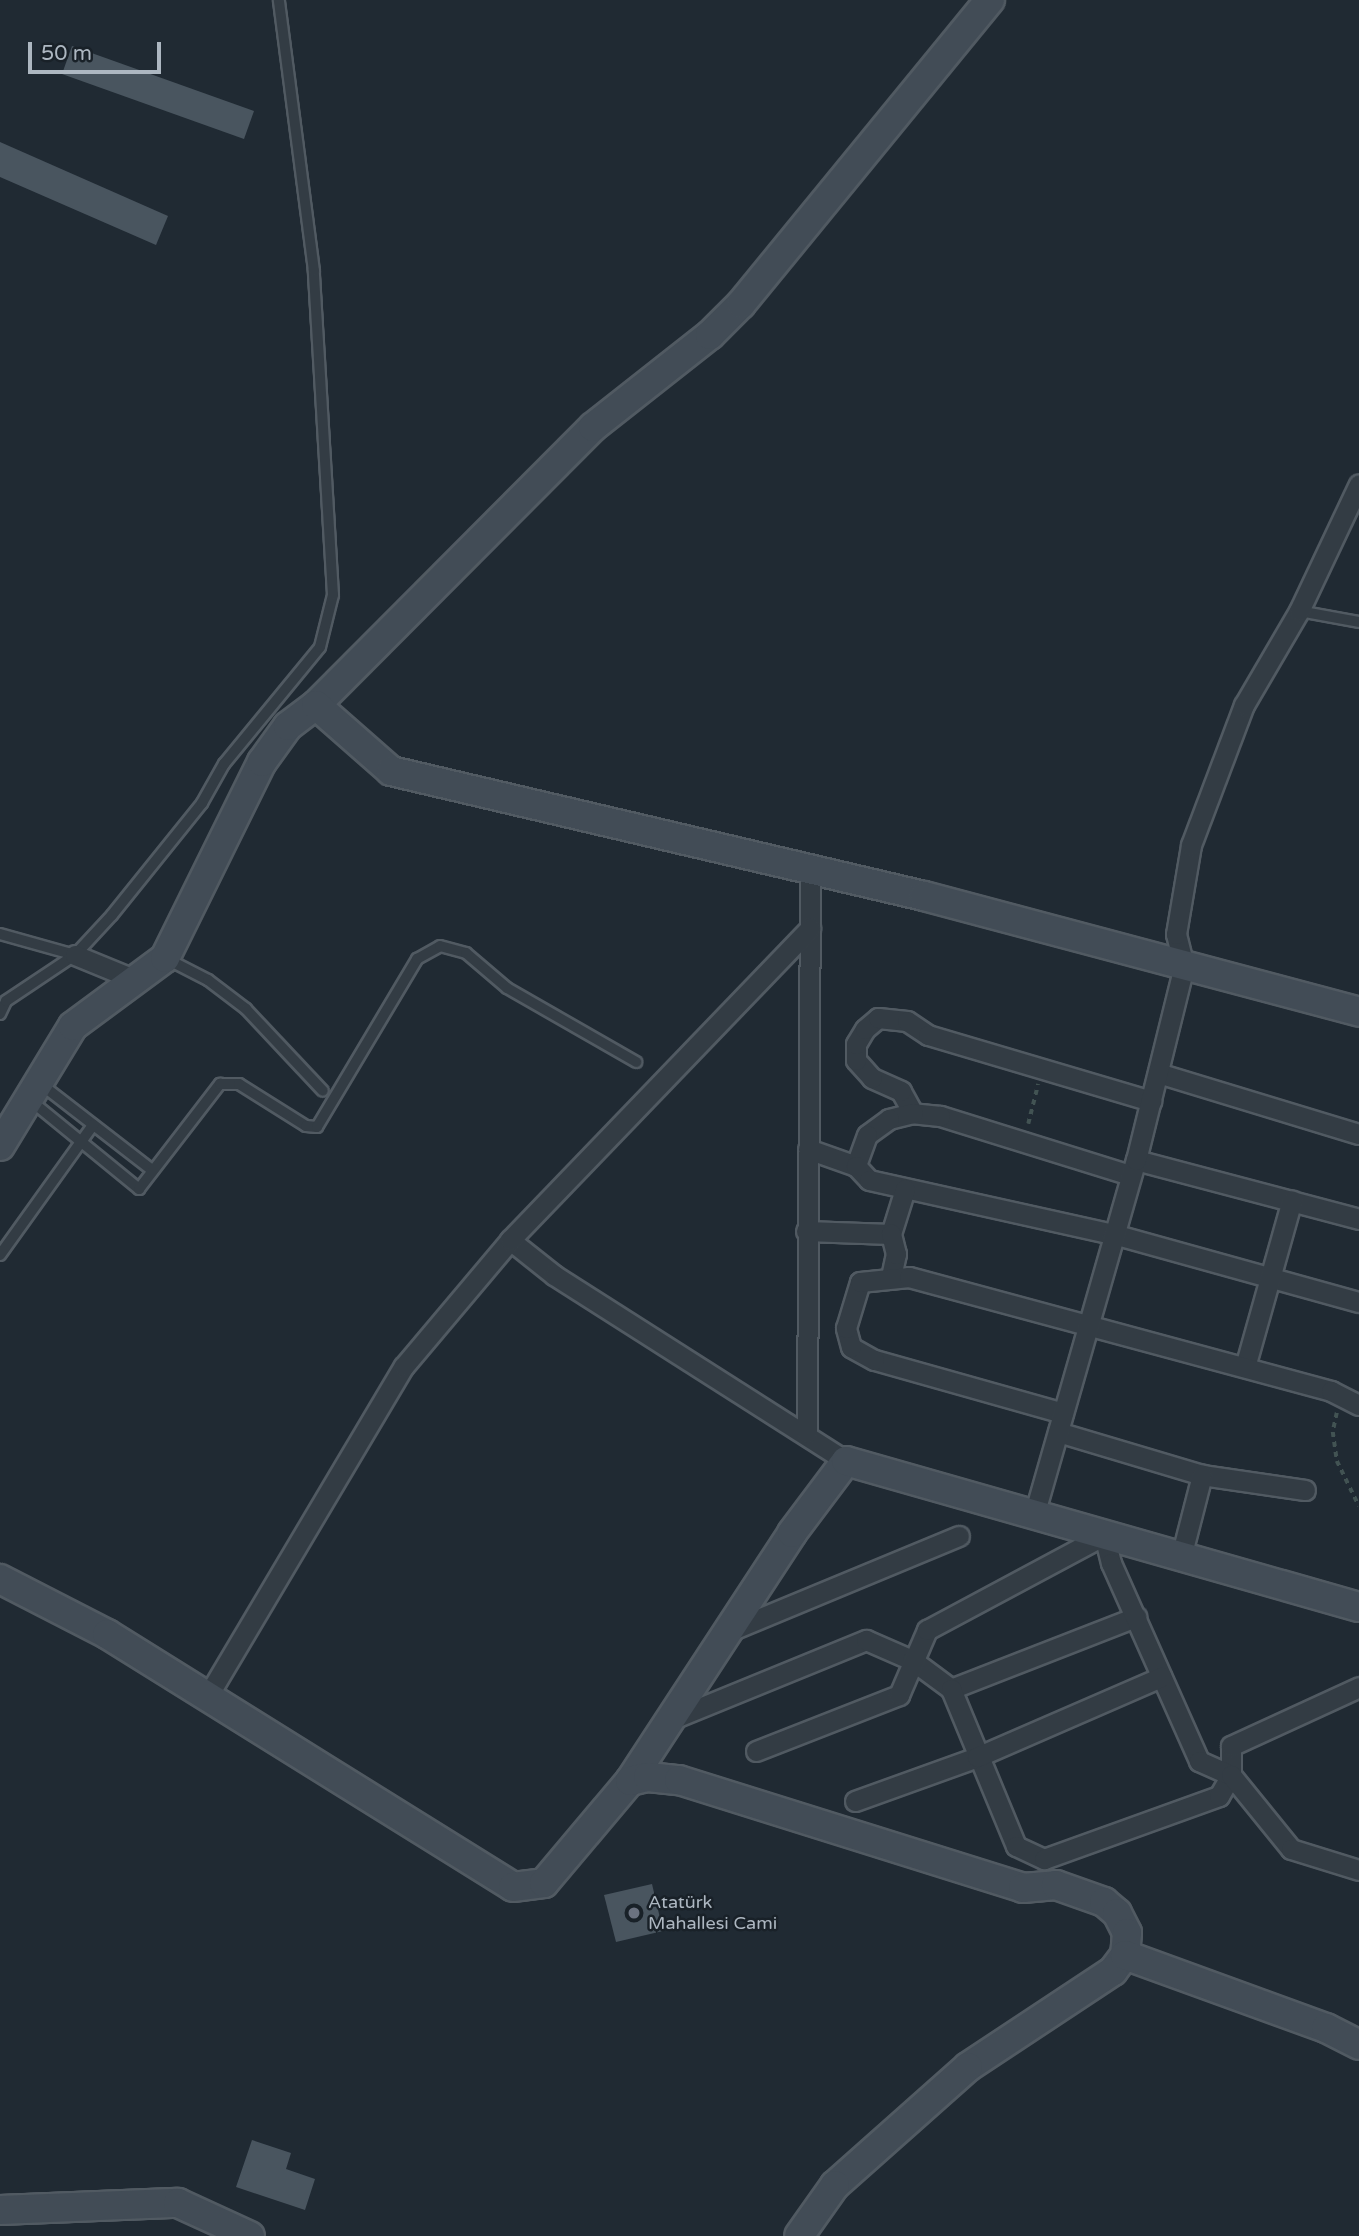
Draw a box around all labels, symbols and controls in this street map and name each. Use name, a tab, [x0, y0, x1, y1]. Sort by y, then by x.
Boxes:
scale bar	[32, 28, 164, 72]
text: 50 m	[41, 41, 92, 66]
place label: Atatürk Mahallesi Cami	[648, 1892, 777, 1934]
marker: Atatürk Mahallesi Cami	[626, 1905, 642, 1921]

